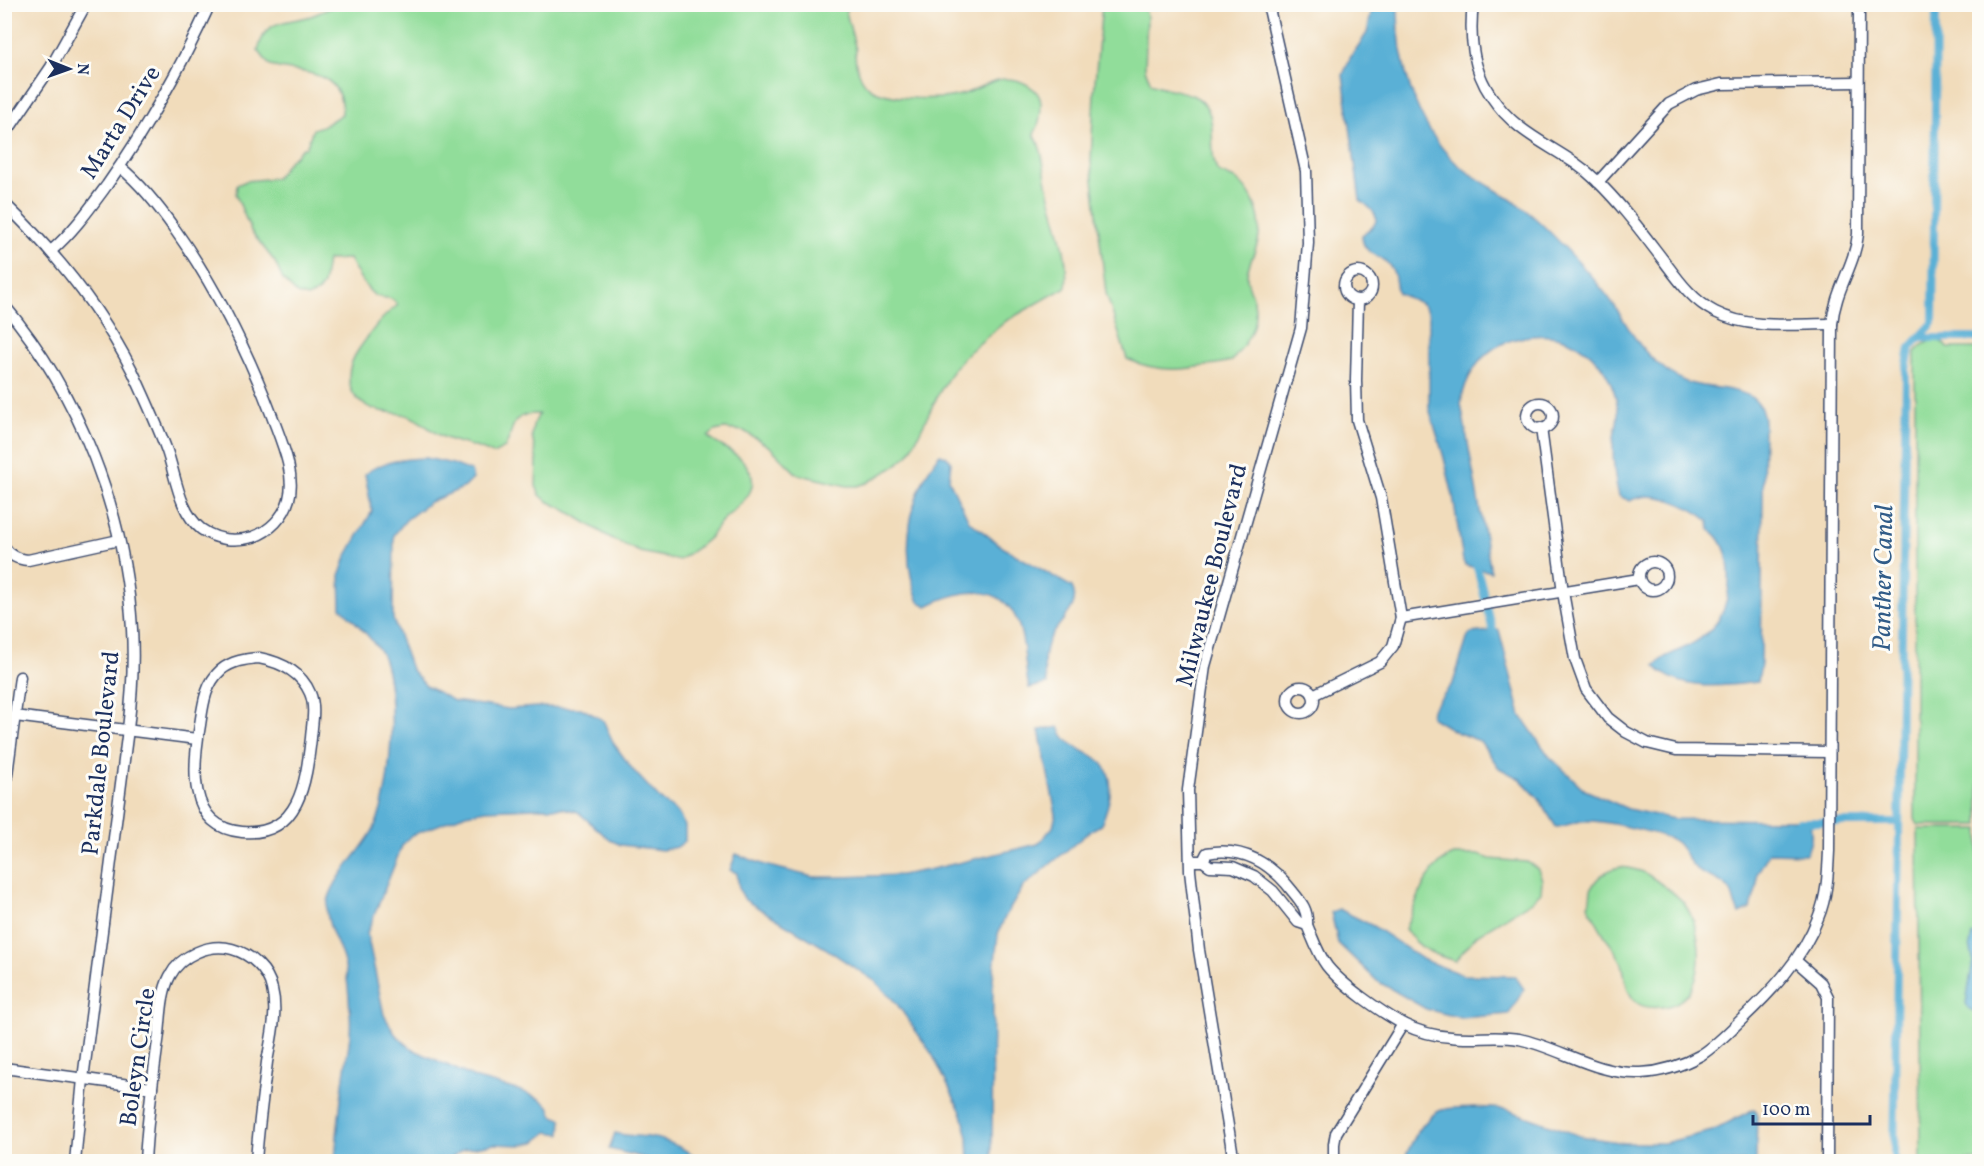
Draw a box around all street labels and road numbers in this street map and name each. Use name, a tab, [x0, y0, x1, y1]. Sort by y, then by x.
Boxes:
street label: Marta Drive	[73, 60, 170, 186]
street label: Milwaukee Boulevard	[1169, 460, 1257, 691]
street label: Parkdale Boulevard	[74, 649, 130, 857]
street label: Boleyn Circle	[112, 986, 166, 1129]

